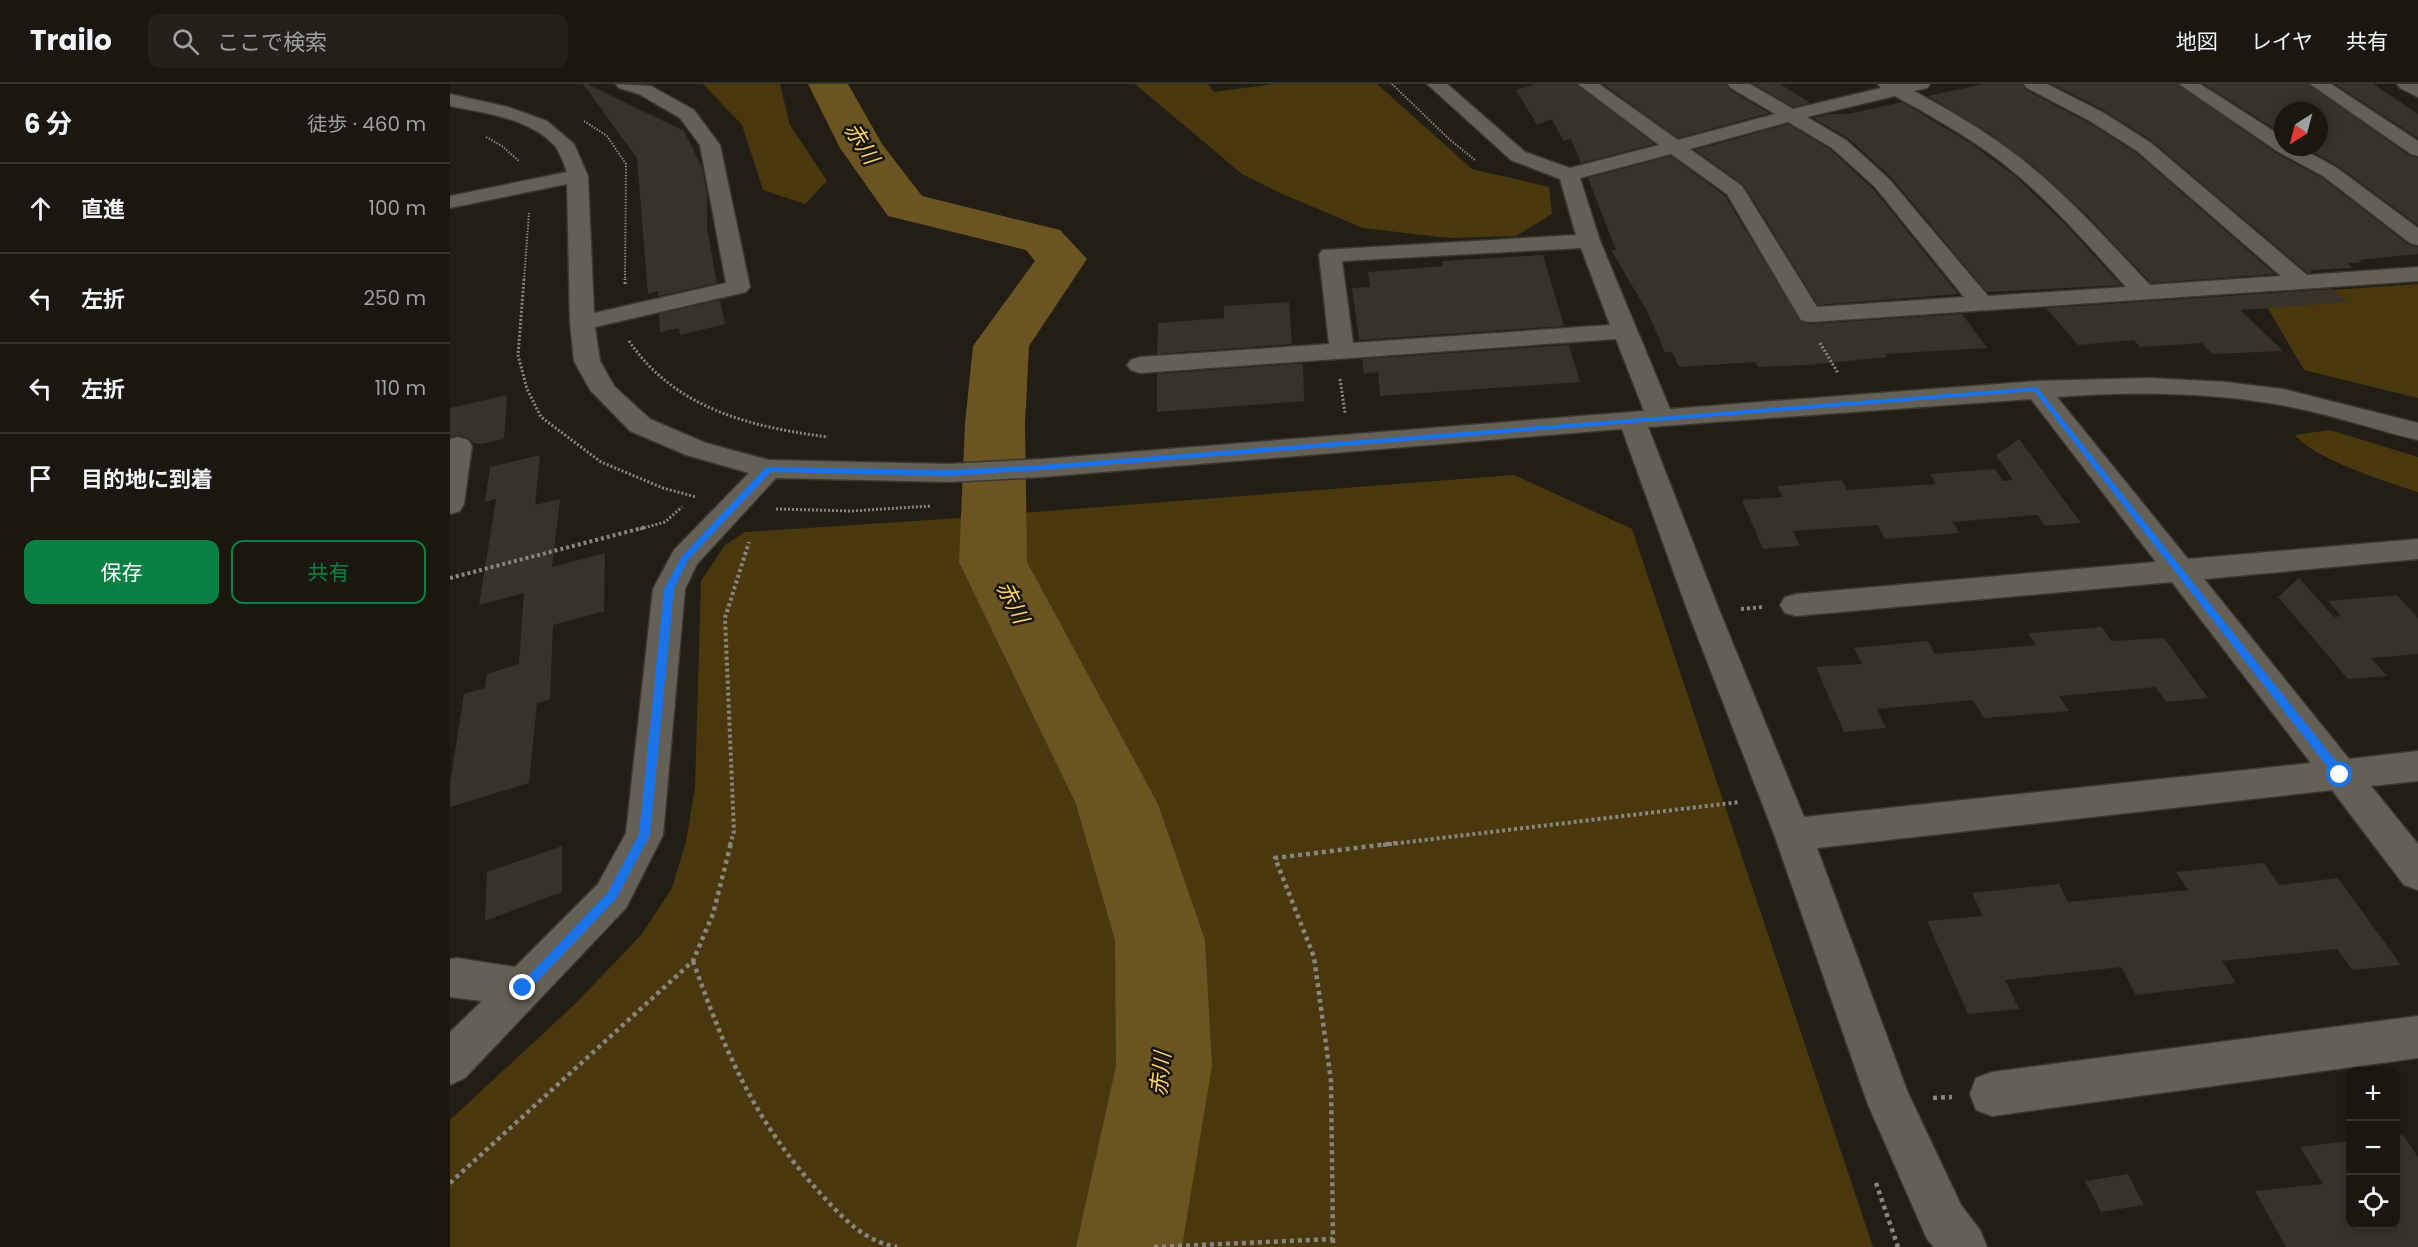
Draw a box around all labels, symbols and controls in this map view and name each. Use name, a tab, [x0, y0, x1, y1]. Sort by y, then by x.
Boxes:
search box	[148, 14, 568, 68]
text: Trailo	[30, 21, 112, 60]
icon: search	[169, 25, 202, 58]
text: ここで検索	[217, 27, 327, 58]
text: 地図	[2176, 27, 2218, 56]
text: レイヤ	[2251, 27, 2313, 56]
text: 共有	[2346, 27, 2388, 56]
north arrow	[2274, 102, 2328, 156]
text: 6 分	[24, 106, 72, 142]
text: 徒歩 · 460 m	[307, 110, 426, 138]
water label: 赤川	[837, 116, 887, 172]
icon: ahead	[24, 192, 57, 225]
text: 直進	[81, 194, 125, 225]
text: 100 m	[369, 194, 426, 222]
icon: left	[24, 282, 57, 315]
text: 左折	[81, 284, 125, 315]
text: 250 m	[363, 284, 426, 312]
icon: left	[24, 372, 57, 405]
text: 左折	[81, 374, 125, 405]
text: 110 m	[375, 374, 426, 402]
icon: arrive	[24, 462, 57, 495]
text: 目的地に到着	[81, 464, 213, 495]
button: 保存	[24, 540, 219, 604]
button: 共有	[231, 540, 426, 604]
water label: 赤川	[989, 576, 1037, 631]
route start	[2326, 761, 2352, 787]
route end	[509, 974, 535, 1000]
water label: 赤川	[1143, 1049, 1178, 1098]
map controls	[2346, 1067, 2400, 1229]
button: +	[2346, 1067, 2400, 1121]
button: −	[2346, 1121, 2400, 1175]
button: locate	[2346, 1175, 2400, 1229]

